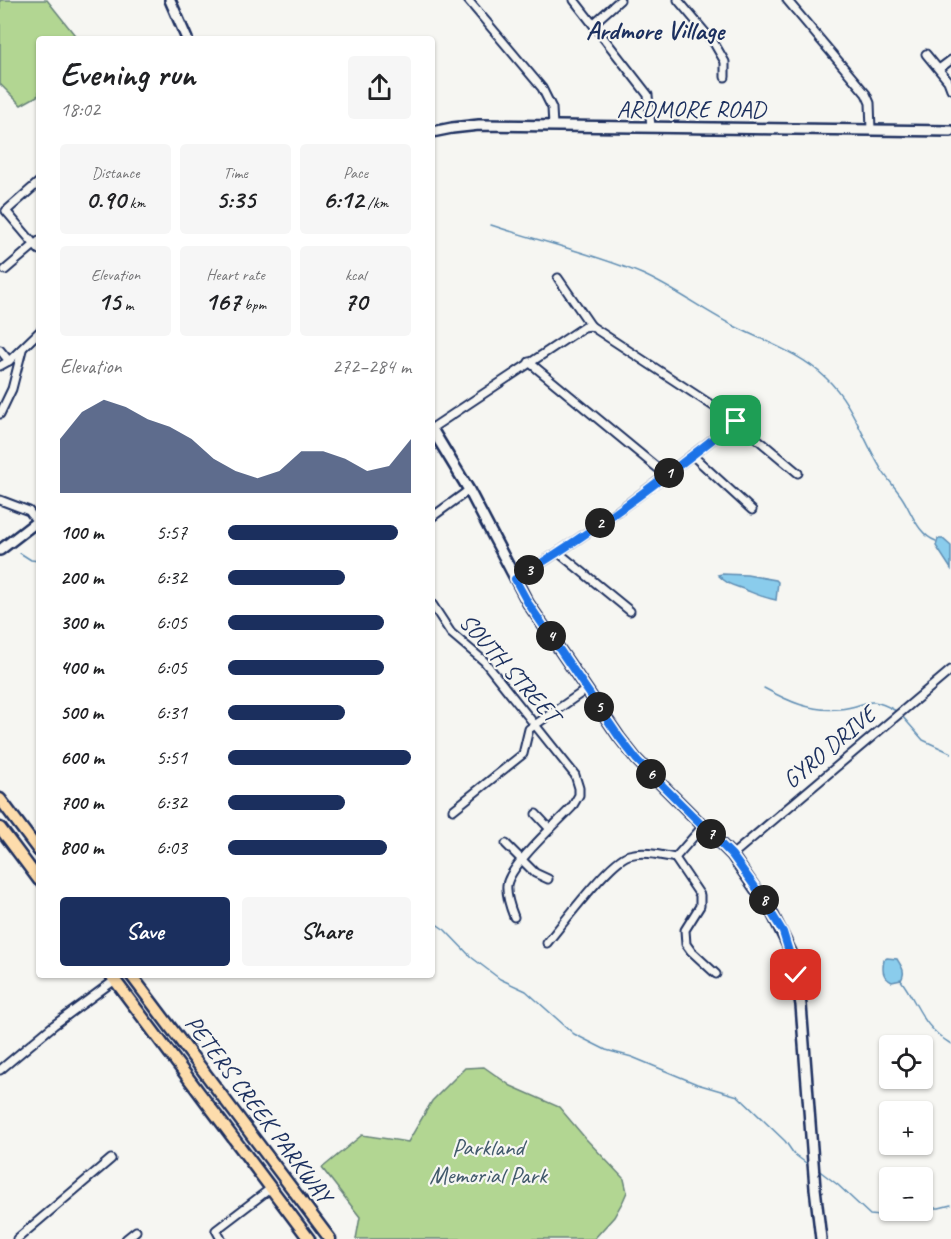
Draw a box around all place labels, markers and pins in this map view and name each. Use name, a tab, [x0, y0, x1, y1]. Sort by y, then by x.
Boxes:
pin	[710, 395, 761, 446]
pin: 1	[654, 458, 684, 488]
pin: 2	[585, 508, 615, 538]
pin: 3	[514, 555, 544, 585]
pin: 4	[536, 621, 566, 651]
pin: 5	[584, 692, 614, 722]
pin: 6	[636, 759, 666, 789]
pin: 7	[696, 819, 726, 849]
pin: 8	[749, 885, 779, 915]
pin	[770, 949, 821, 1000]

